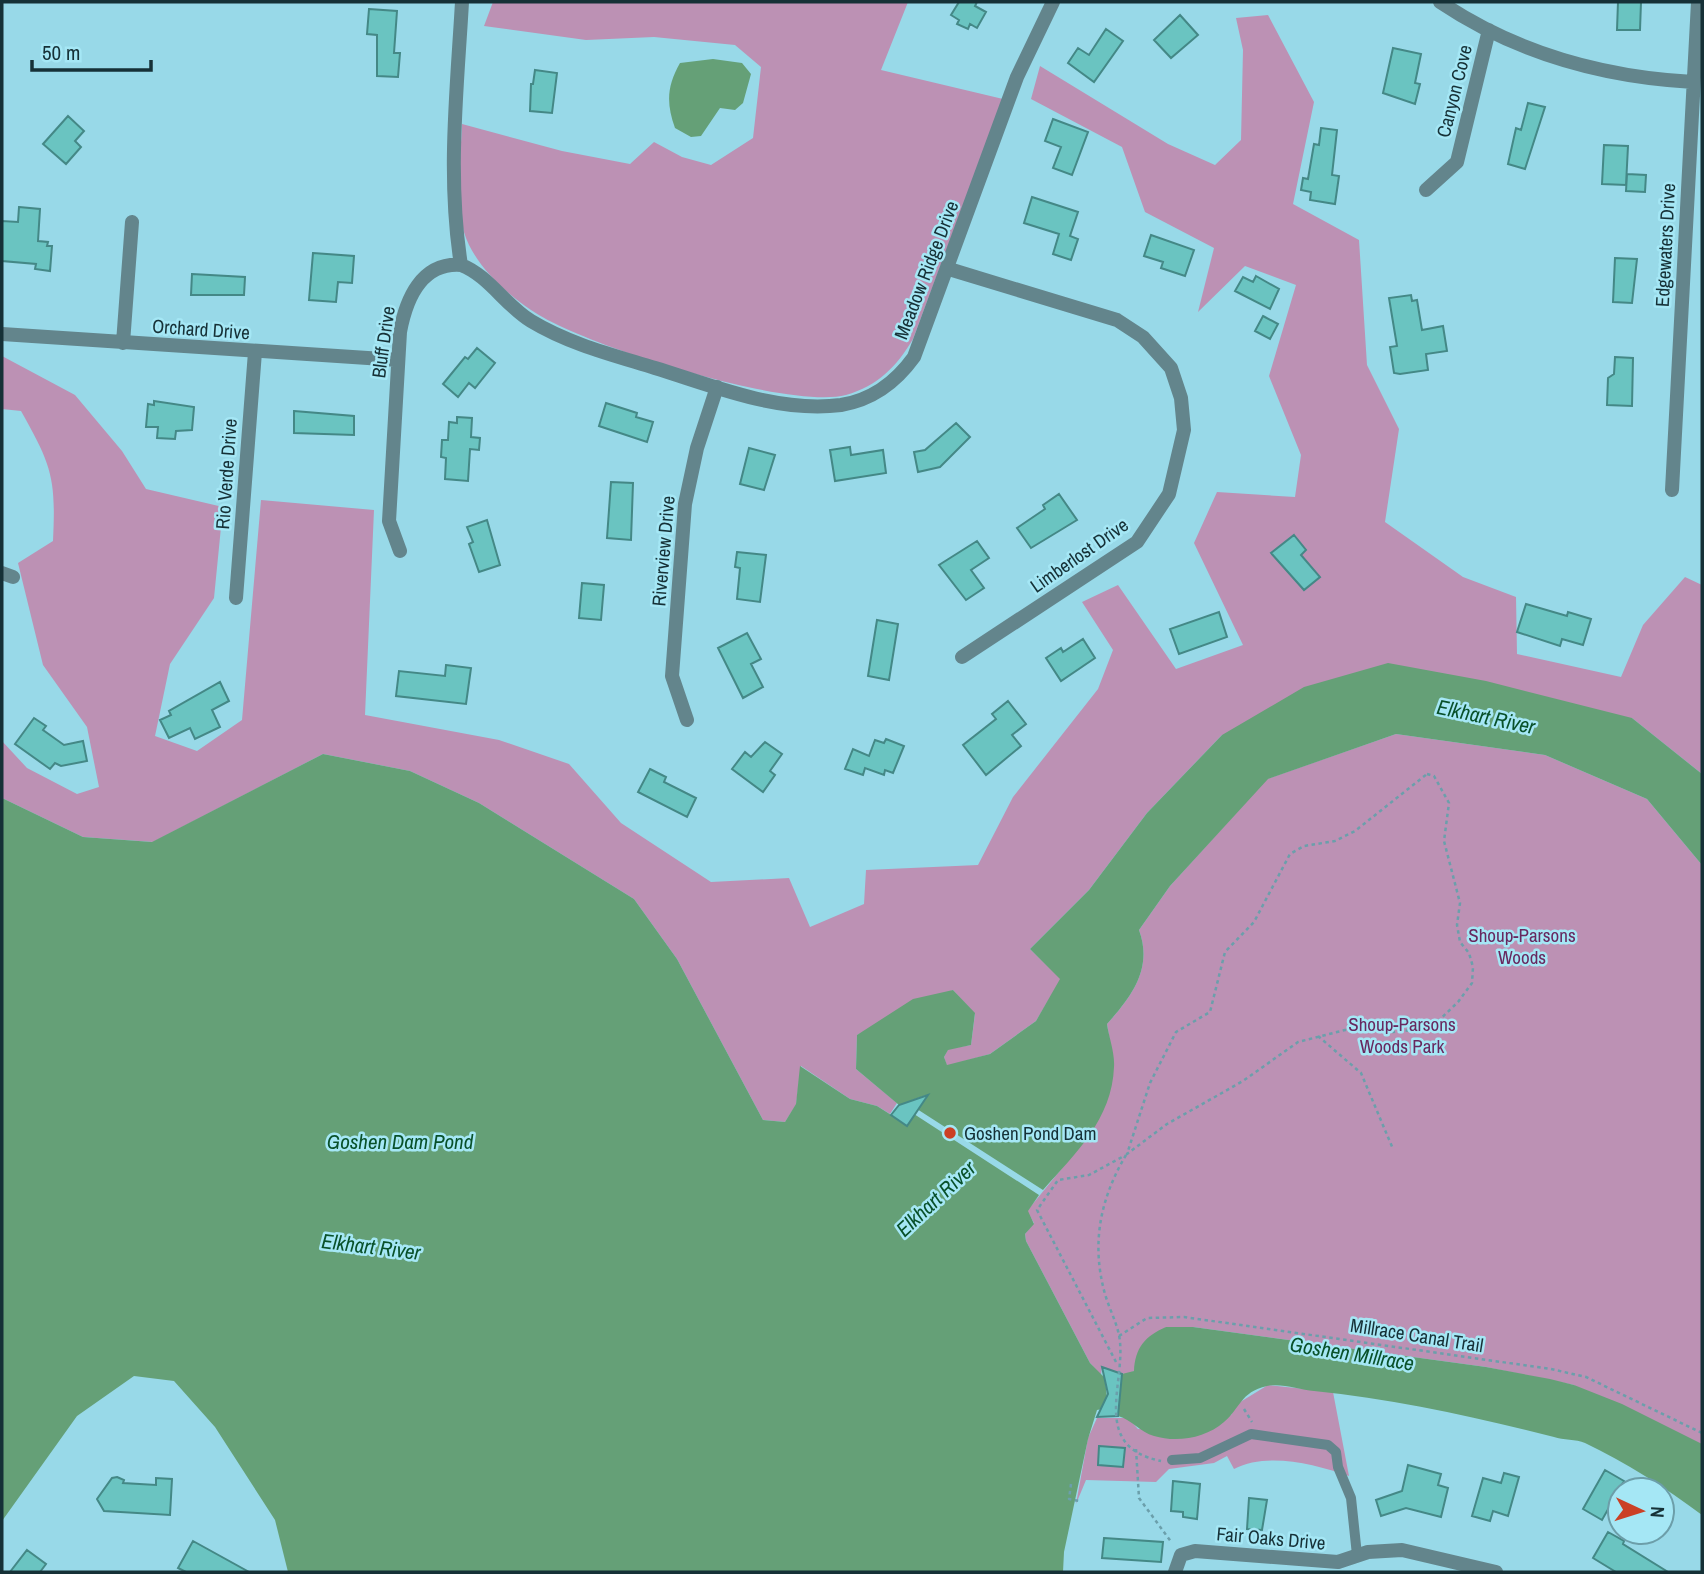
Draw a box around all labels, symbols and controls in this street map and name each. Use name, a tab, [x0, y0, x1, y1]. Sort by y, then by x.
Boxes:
scale bar	[32, 28, 150, 72]
text: 50 m	[42, 38, 80, 67]
street label: Canyon Cove	[1430, 42, 1478, 140]
street label: Edgewaters Drive	[1649, 182, 1681, 308]
street label: Meadow Ridge Drive	[888, 197, 964, 343]
street label: Bluff Drive	[365, 304, 401, 380]
street label: Orchard Drive	[151, 313, 251, 345]
street label: Rio Verde Drive	[209, 418, 243, 530]
street label: Riverview Drive	[645, 495, 681, 607]
street label: Limberlost Drive	[1025, 512, 1133, 598]
water label: Elkhart River	[1434, 692, 1539, 741]
park label: Shoup-Parsons Woods	[1468, 922, 1576, 970]
park label: Shoup-Parsons Woods Park	[1348, 1011, 1456, 1059]
place label: Goshen Pond Dam	[964, 1120, 1097, 1146]
marker: Goshen Pond Dam	[942, 1125, 958, 1141]
water label: Goshen Dam Pond	[327, 1127, 474, 1156]
water label: Elkhart River	[889, 1153, 983, 1243]
water label: Elkhart River	[320, 1226, 423, 1267]
street label: Millrace Canal Trail	[1349, 1312, 1485, 1358]
water label: Goshen Millrace	[1288, 1329, 1416, 1378]
north arrow	[1606, 1476, 1676, 1546]
text: N	[1645, 1506, 1671, 1519]
street label: Fair Oaks Drive	[1215, 1520, 1327, 1556]

